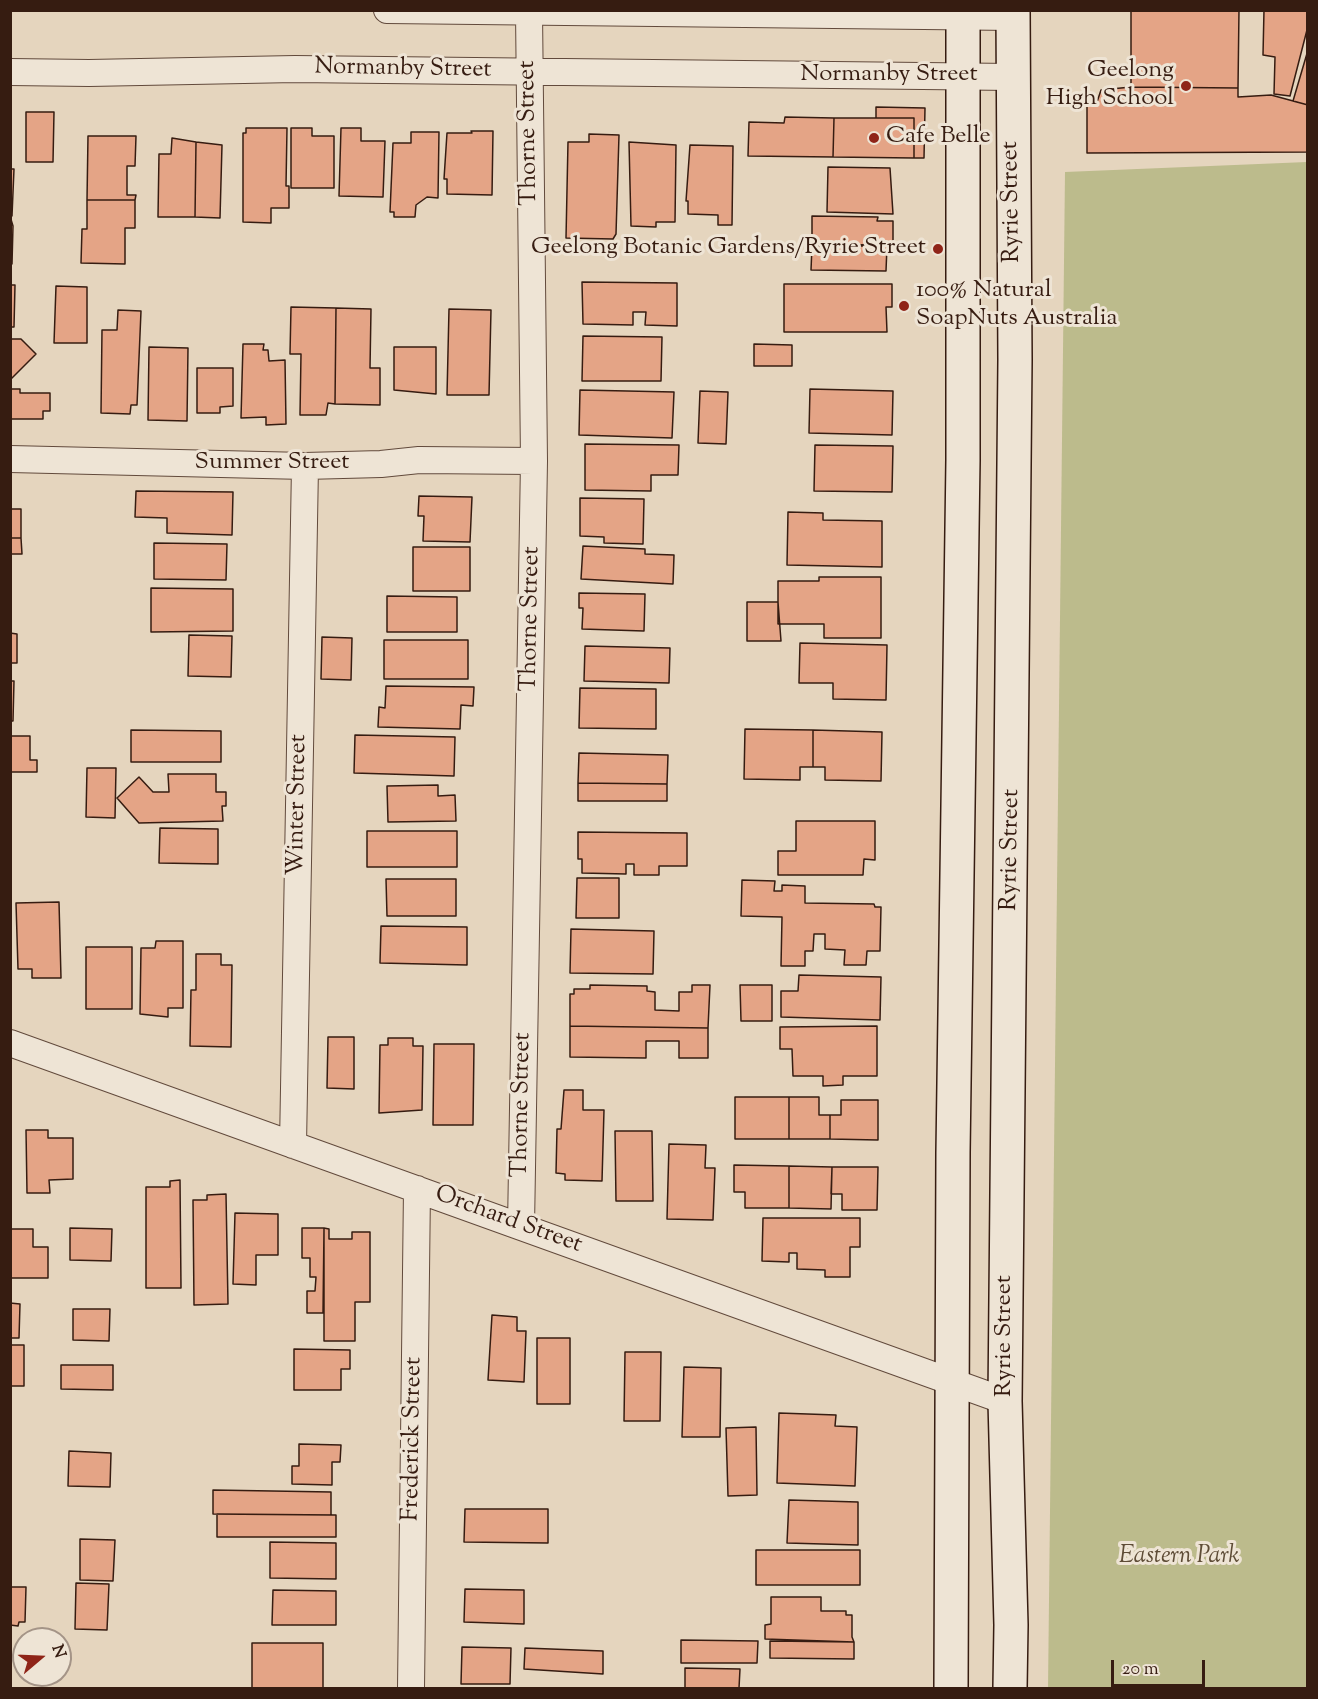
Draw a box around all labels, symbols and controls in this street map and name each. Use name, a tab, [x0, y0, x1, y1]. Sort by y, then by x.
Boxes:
street label: Normanby Street	[314, 54, 492, 86]
place label: Geelong High School	[1046, 58, 1174, 114]
street label: Thorne Street	[514, 60, 546, 206]
street label: Normanby Street	[800, 62, 978, 90]
marker: Geelong High School	[1179, 79, 1193, 93]
place label: Cafe Belle	[886, 124, 991, 152]
marker: Cafe Belle	[867, 131, 881, 145]
street label: Ryrie Street	[998, 141, 1028, 263]
place label: Geelong Botanic Gardens/Ryrie Street	[531, 235, 926, 263]
marker: Geelong Botanic Gardens/Ryrie Street	[931, 242, 945, 256]
place label: 100% Natural SoapNuts Australia	[916, 278, 1118, 334]
marker: 100% Natural SoapNuts Australia	[897, 299, 911, 313]
street label: Summer Street	[195, 450, 349, 478]
street label: Thorne Street	[516, 546, 548, 692]
street label: Winter Street	[283, 734, 315, 876]
street label: Ryrie Street	[997, 789, 1027, 911]
street label: Thorne Street	[507, 1032, 539, 1178]
street label: Orchard Street	[430, 1181, 586, 1261]
street label: Ryrie Street	[992, 1275, 1020, 1397]
street label: Frederick Street	[398, 1357, 430, 1521]
park label: Eastern Park	[1119, 1544, 1239, 1572]
north arrow	[12, 1627, 72, 1687]
text: N	[45, 1642, 71, 1661]
scale bar	[1114, 1648, 1208, 1686]
text: 20 m	[1122, 1657, 1159, 1683]

